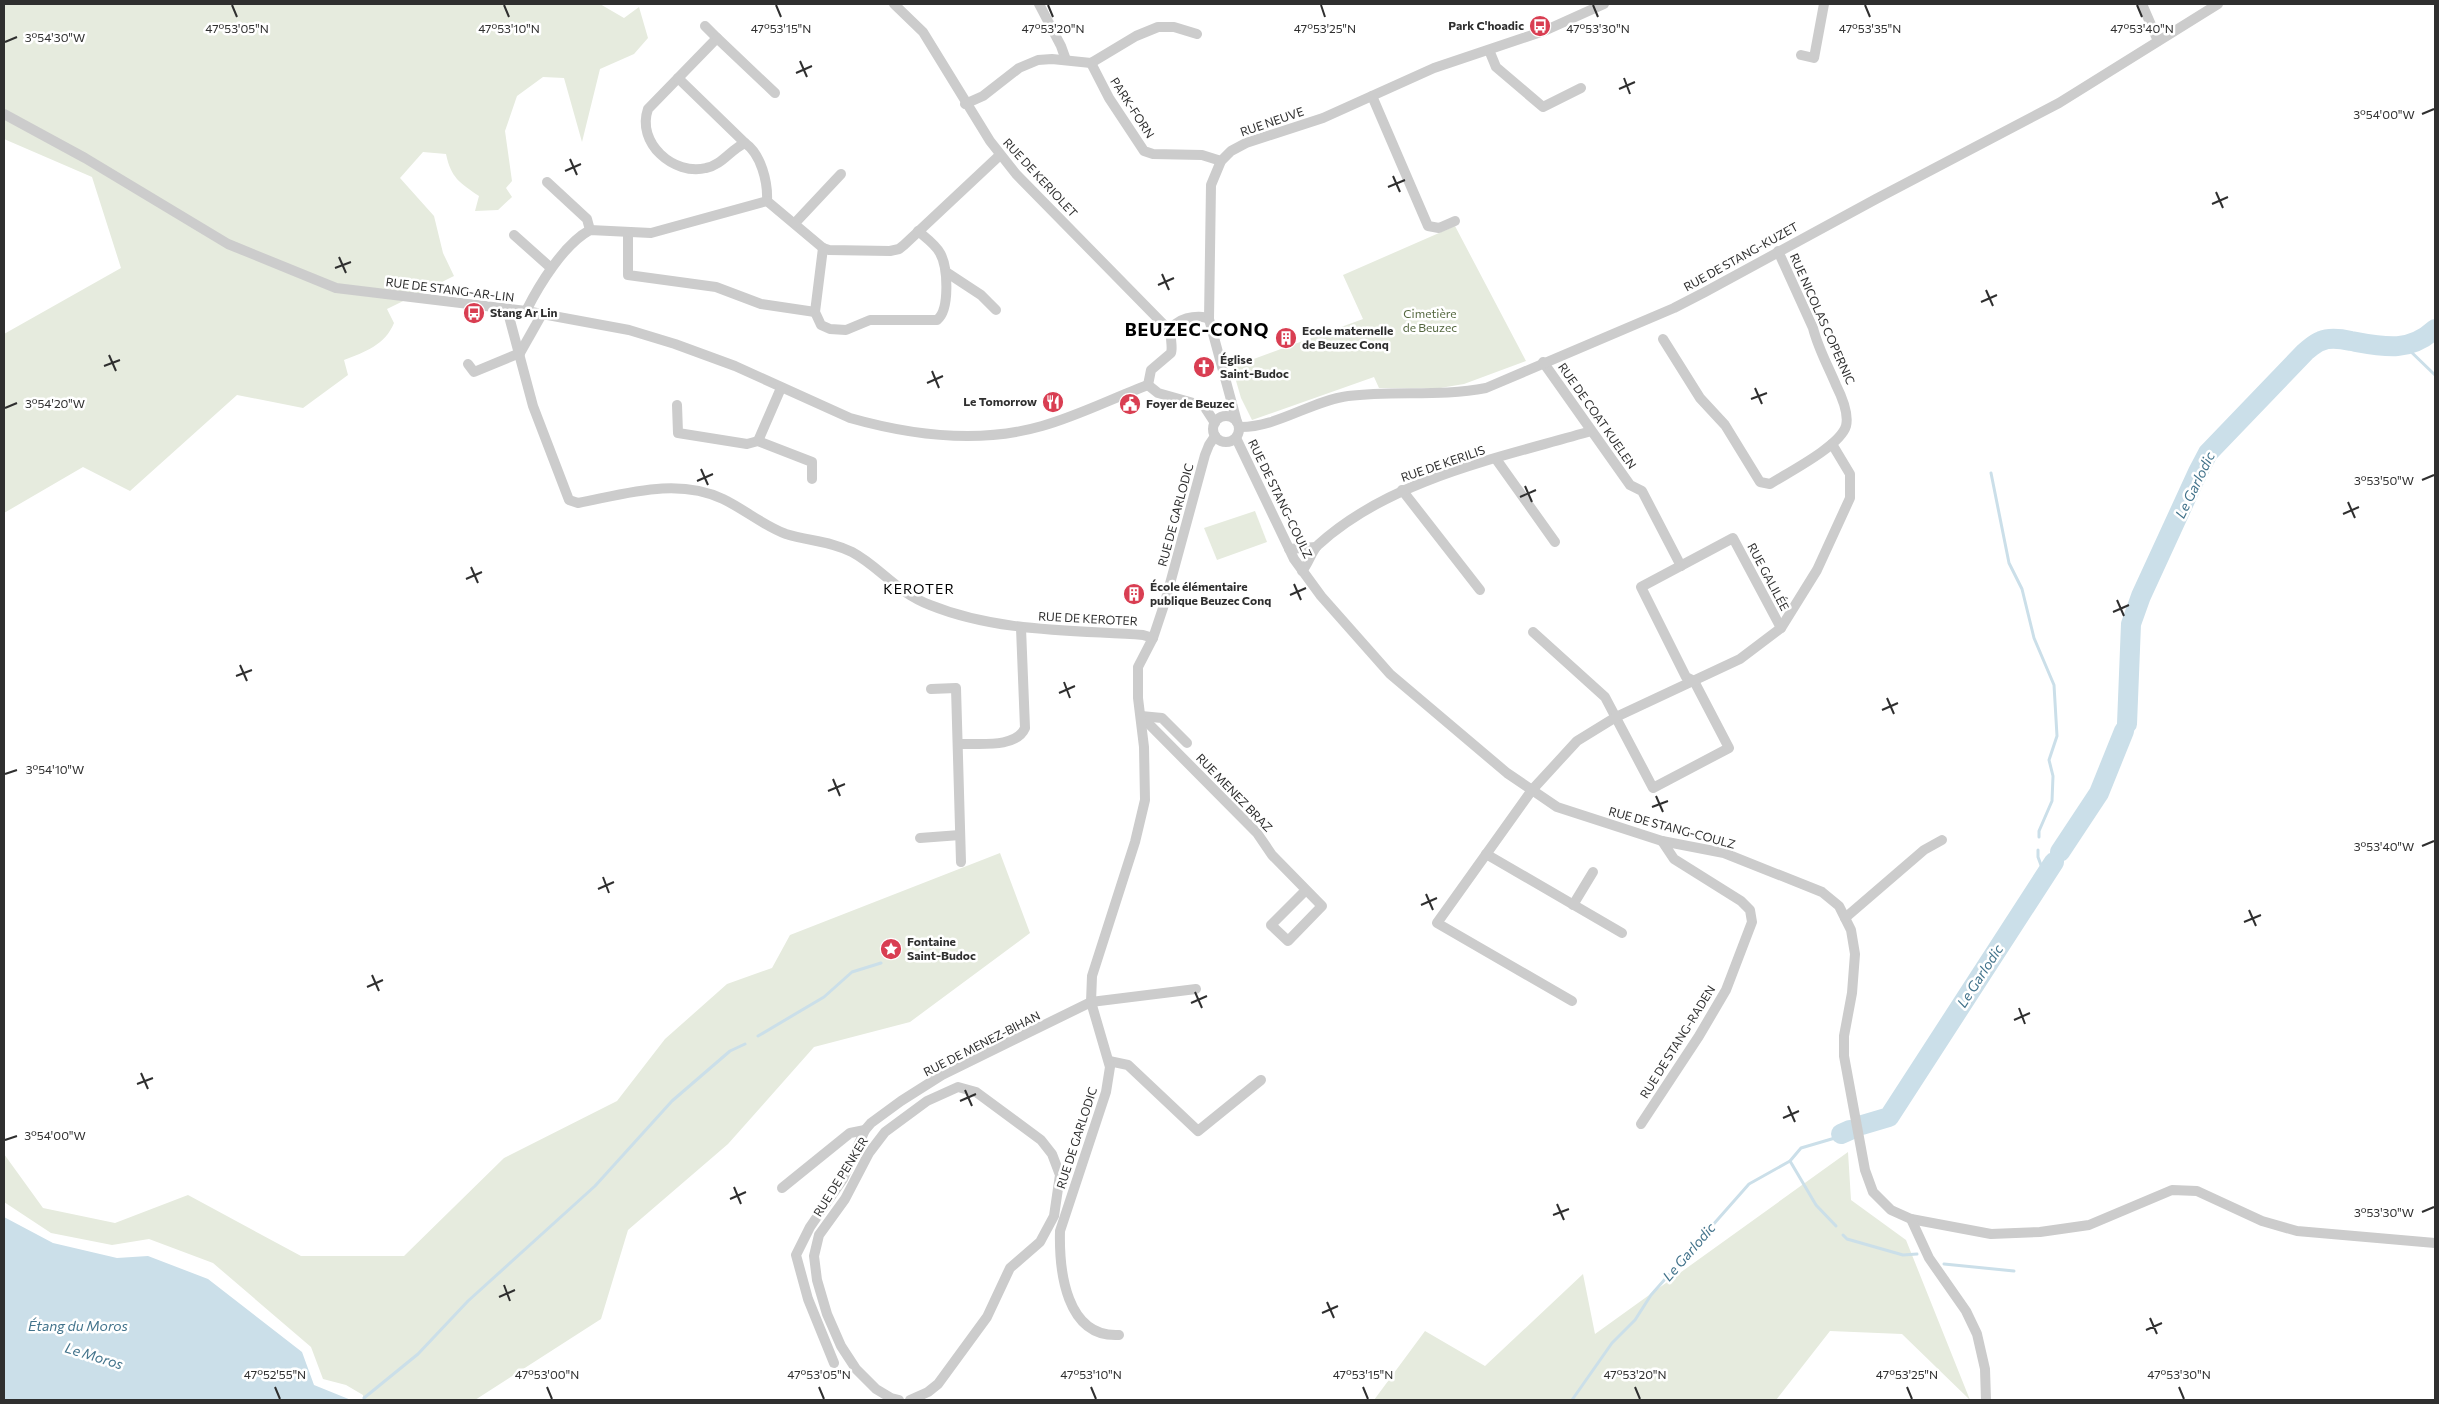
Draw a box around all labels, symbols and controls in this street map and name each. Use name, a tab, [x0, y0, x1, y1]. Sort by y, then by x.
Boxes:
bus stop icon: Park C'hoadic	[1528, 14, 1552, 38]
place label: Park C'hoadic	[1448, 18, 1524, 32]
text: 47°53'05"N	[205, 21, 269, 35]
text: 47°53'10"N	[478, 21, 540, 35]
text: 47°53'15"N	[751, 21, 811, 35]
text: 47°53'20"N	[1021, 21, 1085, 35]
text: 47°53'25"N	[1294, 21, 1356, 35]
text: 47°53'30"N	[1566, 21, 1630, 35]
text: 47°53'35"N	[1839, 21, 1901, 35]
text: 47°53'40"N	[2110, 21, 2174, 35]
text: 3°54'30"W	[25, 30, 85, 44]
street label: PARK-FORN	[1108, 75, 1158, 140]
street label: RUE NEUVE	[1238, 104, 1305, 138]
text: 3°54'00"W	[2353, 107, 2415, 121]
street label: RUE DE KERIOLET	[1001, 135, 1081, 220]
street label: RUE DE STANG-KUZET	[1681, 219, 1800, 293]
street label: RUE NICOLAS COPERNIC	[1788, 251, 1858, 386]
street label: RUE DE STANG-AR-LIN	[385, 274, 515, 304]
bus stop icon: Stang Ar Lin	[462, 301, 486, 325]
place label: Stang Ar Lin	[490, 305, 557, 319]
park label: Cimetière de Beuzec	[1403, 306, 1457, 334]
district label: BEUZEC-CONQ	[1125, 318, 1269, 340]
place label: Ecole maternelle de Beuzec Conq	[1302, 323, 1393, 351]
building icon: Ecole maternelle de Beuzec Conq	[1274, 326, 1298, 350]
place label: Église Saint-Budoc	[1220, 352, 1289, 380]
church icon: Église Saint-Budoc	[1192, 355, 1216, 379]
street label: RUE DE COAT KUELEN	[1556, 360, 1640, 471]
restaurant icon: Le Tomorrow	[1041, 390, 1065, 414]
public building icon: Foyer de Beuzec	[1118, 392, 1142, 416]
place label: Le Tomorrow	[963, 394, 1037, 408]
text: 3°54'20"W	[25, 396, 85, 410]
place label: Foyer de Beuzec	[1146, 396, 1235, 410]
street label: RUE DE STANG-COULZ	[1246, 437, 1316, 560]
street label: RUE DE KERILIS	[1399, 442, 1487, 484]
water label: Le Garlodic	[2171, 449, 2218, 521]
street label: RUE DE GARLODIC	[1155, 462, 1196, 568]
text: 3°53'50"W	[2354, 473, 2414, 487]
street label: RUE GALILÉE	[1745, 540, 1793, 613]
place label: École élémentaire publique Beuzec Conq	[1150, 579, 1271, 607]
district label: KEROTER	[883, 580, 955, 597]
building icon: École élémentaire publique Beuzec Conq	[1122, 582, 1146, 606]
street label: RUE DE KEROTER	[1038, 608, 1138, 628]
street label: RUE MENEZ BRAZ	[1194, 750, 1276, 834]
text: 3°54'10"W	[26, 762, 84, 776]
street label: RUE DE STANG-COULZ	[1607, 803, 1737, 851]
text: 3°53'40"W	[2354, 839, 2414, 853]
place label: Fontaine Saint-Budoc	[907, 934, 976, 962]
place icon: Fontaine Saint-Budoc	[879, 937, 903, 961]
water label: Le Garlodic	[1953, 941, 2006, 1010]
street label: RUE DE STANG-RADEN	[1637, 983, 1718, 1100]
street label: RUE DE MENEZ-BIHAN	[921, 1008, 1042, 1079]
street label: RUE DE GARLODIC	[1053, 1085, 1099, 1190]
text: 3°54'00"W	[24, 1128, 86, 1142]
street label: RUE DE PENKER	[810, 1134, 870, 1219]
text: 3°53'30"W	[2354, 1205, 2414, 1219]
water label: Le Garlodic	[1659, 1219, 1719, 1284]
water label: Étang du Moros	[28, 1317, 128, 1334]
water label: Le Moros	[63, 1339, 125, 1372]
text: 47°52'55"N	[244, 1367, 306, 1381]
text: 47°53'00"N	[515, 1367, 579, 1381]
text: 47°53'05"N	[787, 1367, 851, 1381]
text: 47°53'10"N	[1060, 1367, 1122, 1381]
text: 47°53'15"N	[1333, 1367, 1393, 1381]
text: 47°53'20"N	[1603, 1367, 1667, 1381]
text: 47°53'25"N	[1876, 1367, 1938, 1381]
text: 47°53'30"N	[2147, 1367, 2211, 1381]

